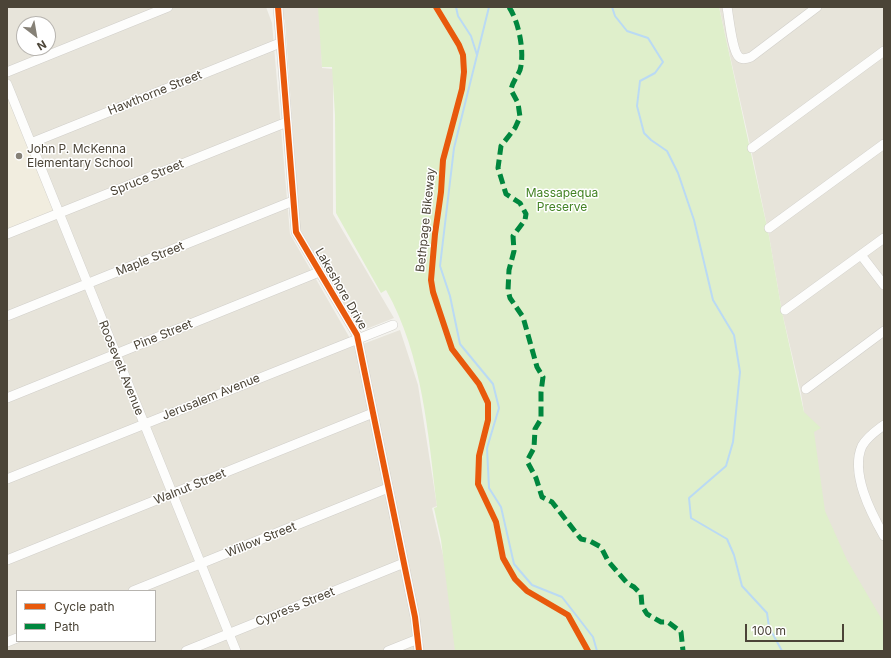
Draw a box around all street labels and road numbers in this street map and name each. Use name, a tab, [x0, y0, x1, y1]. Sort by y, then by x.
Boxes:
street label: Hawthorne Street	[106, 68, 204, 118]
street label: Spruce Street	[108, 157, 186, 199]
street label: Bethpage Bikeway	[413, 167, 439, 273]
street label: Maple Street	[114, 239, 186, 279]
street label: Lakeshore Drive	[312, 246, 370, 332]
street label: Pine Street	[132, 317, 194, 353]
street label: Roosevelt Avenue	[95, 318, 147, 418]
street label: Jerusalem Avenue	[160, 371, 262, 423]
street label: Walnut Street	[152, 466, 228, 508]
street label: Willow Street	[224, 519, 298, 561]
street label: Cypress Street	[253, 585, 337, 629]

